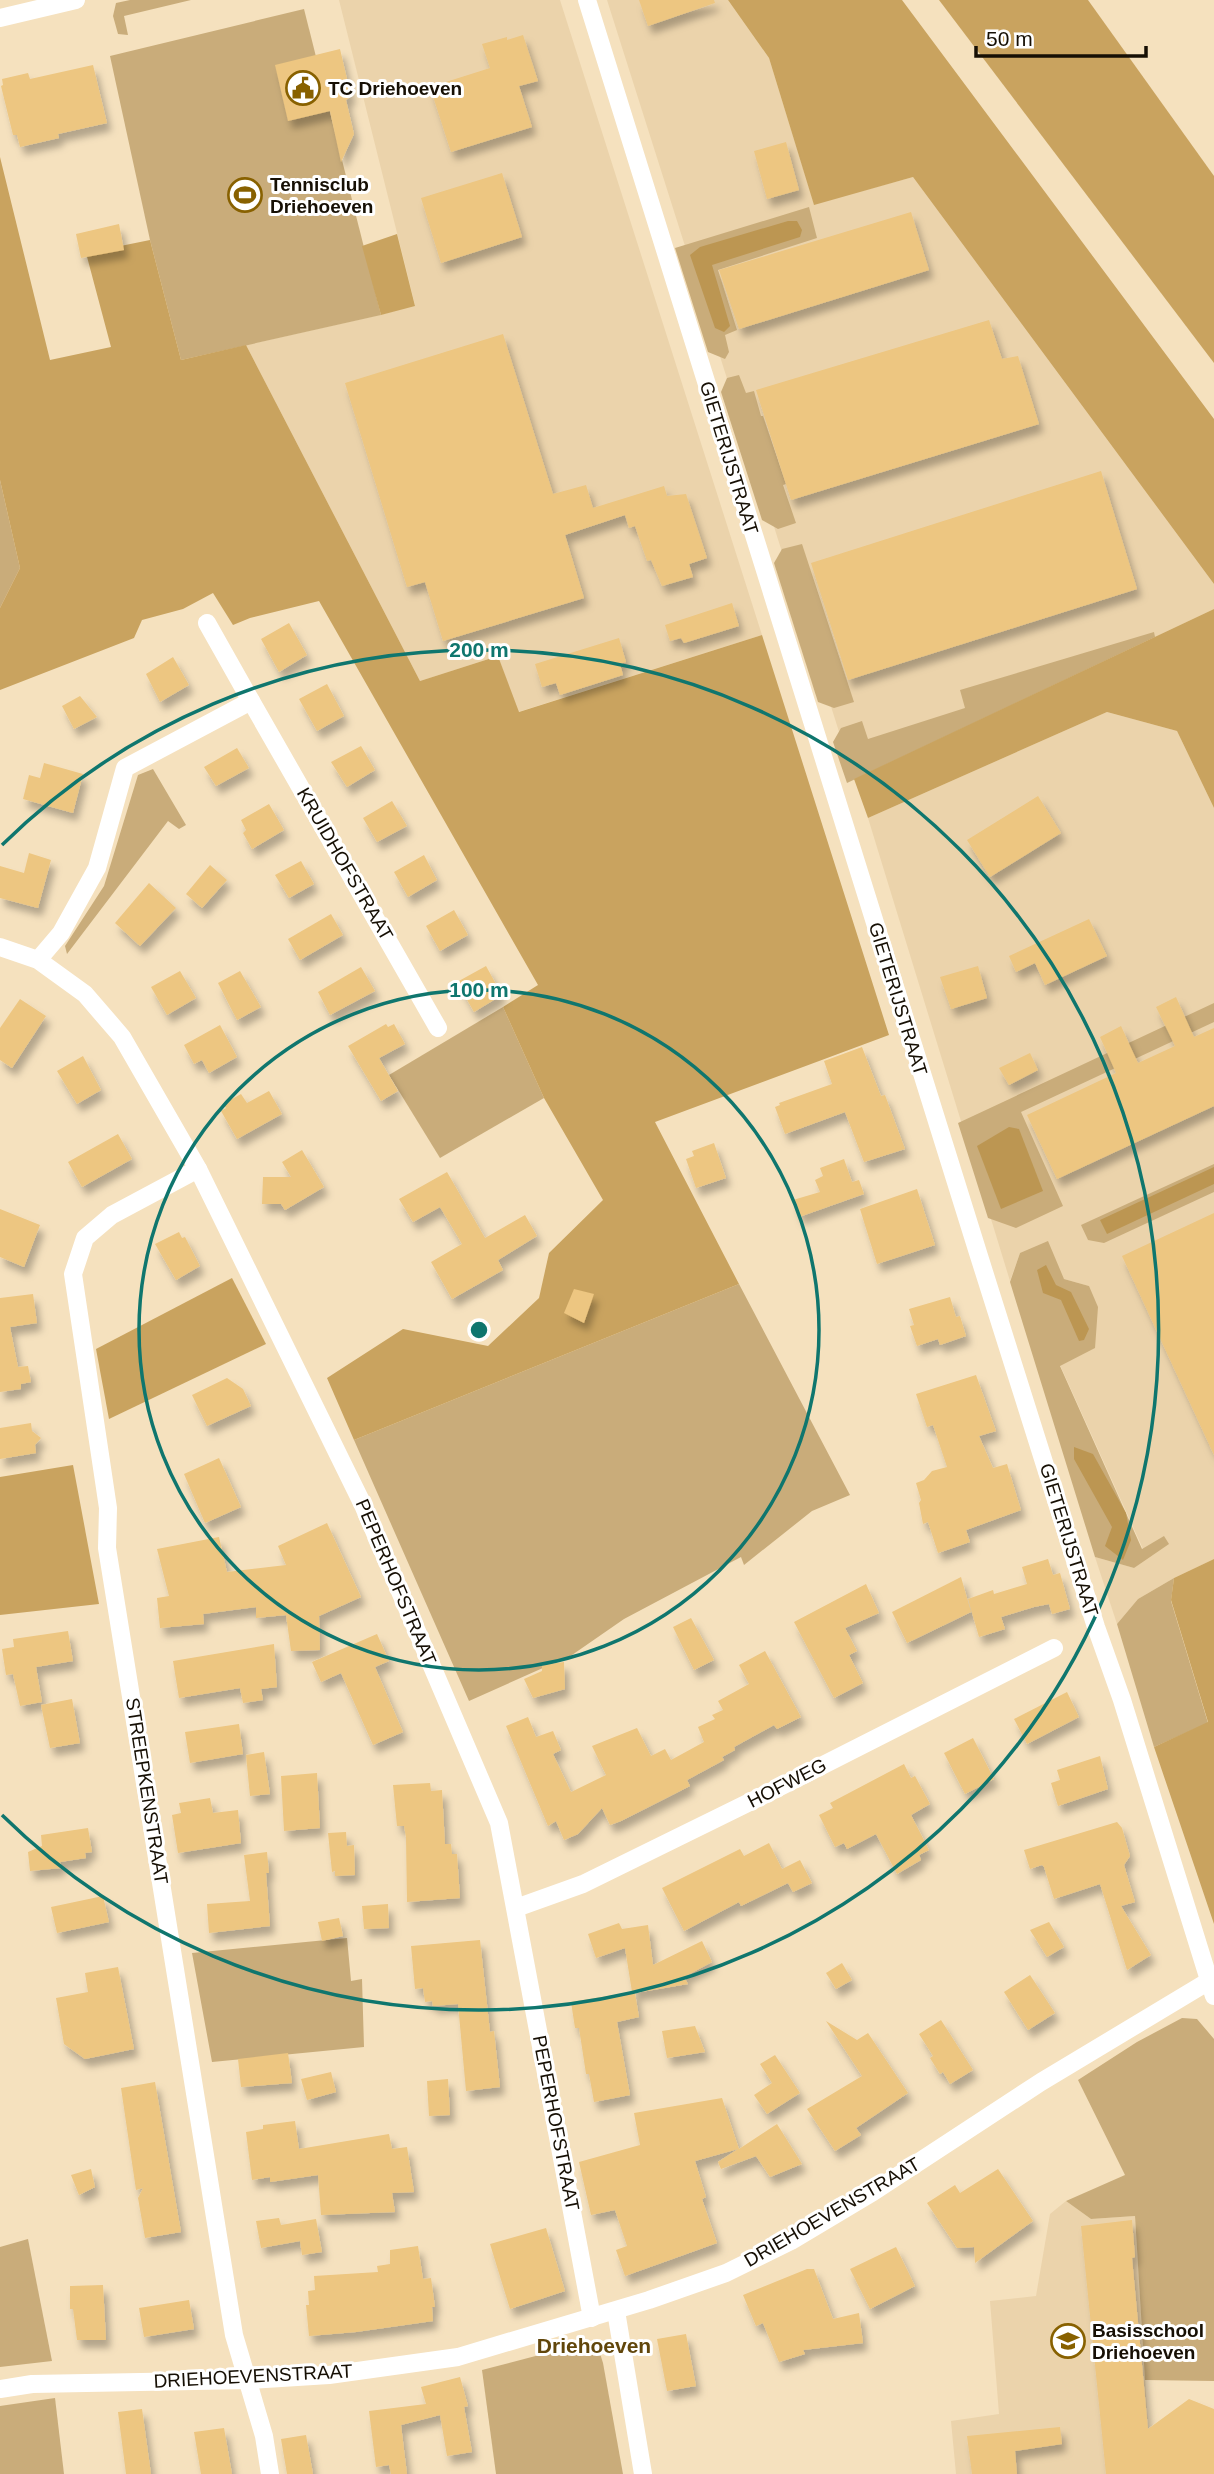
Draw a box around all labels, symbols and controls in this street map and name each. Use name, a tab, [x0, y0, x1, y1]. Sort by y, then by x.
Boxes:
scale bar	[976, 14, 1146, 58]
text: 50 m	[986, 27, 1033, 50]
public building icon: TC Driehoeven	[284, 69, 322, 107]
place label: TC Driehoeven	[328, 78, 462, 99]
place label: Tennisclub Driehoeven	[270, 174, 373, 217]
sports icon: Tennisclub Driehoeven	[226, 176, 264, 214]
street label: GIETERIJSTRAAT	[696, 379, 762, 537]
text: 200 m	[449, 638, 509, 661]
street label: KRUIDHOFSTRAAT	[293, 784, 397, 944]
street label: GIETERIJSTRAAT	[865, 920, 931, 1078]
text: 100 m	[449, 978, 509, 1001]
centre of rings	[467, 1318, 491, 1342]
street label: GIETERIJSTRAAT	[1036, 1461, 1102, 1619]
street label: PEPERHOFSTRAAT	[352, 1496, 441, 1668]
street label: STREEPKENSTRAAT	[122, 1696, 172, 1886]
street label: HOFWEG	[744, 1754, 830, 1812]
street label: PEPERHOFSTRAAT	[529, 2034, 583, 2213]
street label: DRIEHOEVENSTRAAT	[740, 2153, 924, 2271]
place label: Basisschool Driehoeven	[1092, 2320, 1204, 2363]
school or university icon: Basisschool Driehoeven	[1049, 2322, 1087, 2360]
district label: Driehoeven	[537, 2334, 651, 2357]
street label: DRIEHOEVENSTRAAT	[153, 2360, 353, 2392]

